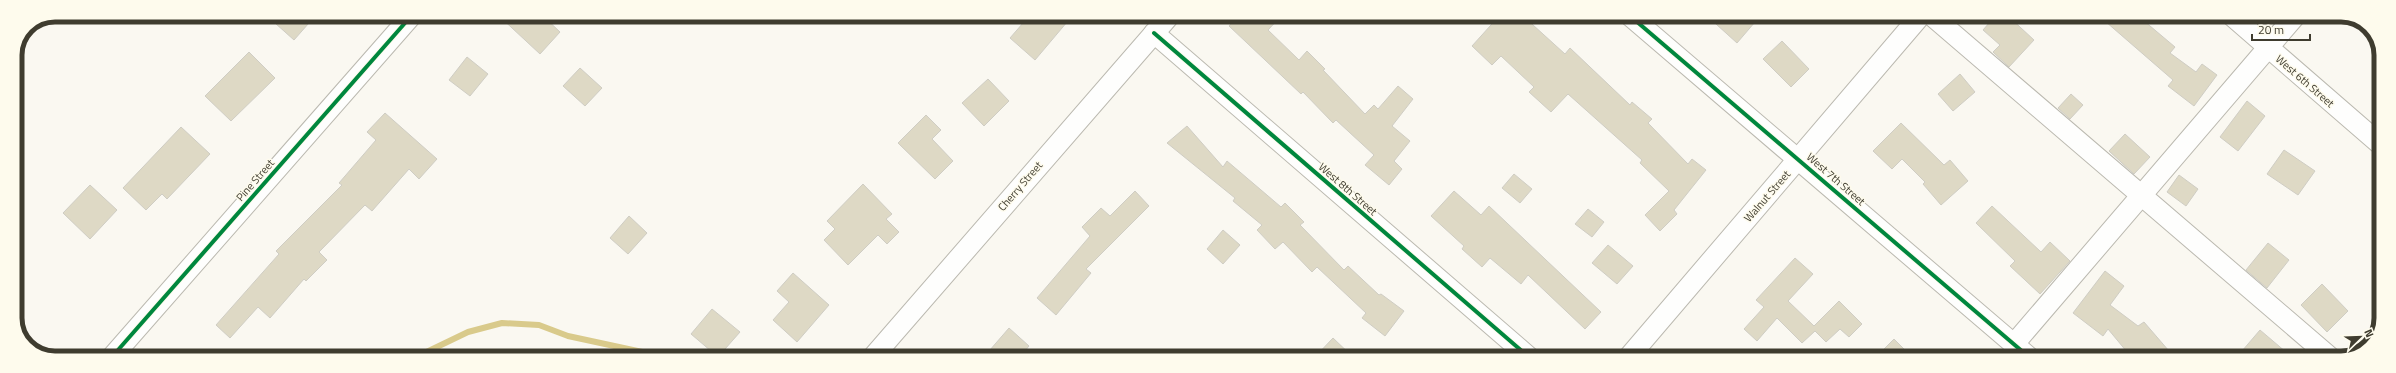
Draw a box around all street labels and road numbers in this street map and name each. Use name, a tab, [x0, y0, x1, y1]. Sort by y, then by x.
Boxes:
street label: West 6th Street	[2272, 51, 2338, 111]
street label: West 7th Street	[1803, 149, 1869, 209]
street label: Pine Street	[232, 155, 278, 205]
street label: Cherry Street	[994, 158, 1046, 214]
street label: West 8th Street	[1315, 159, 1381, 219]
street label: Walnut Street	[1740, 166, 1794, 225]

